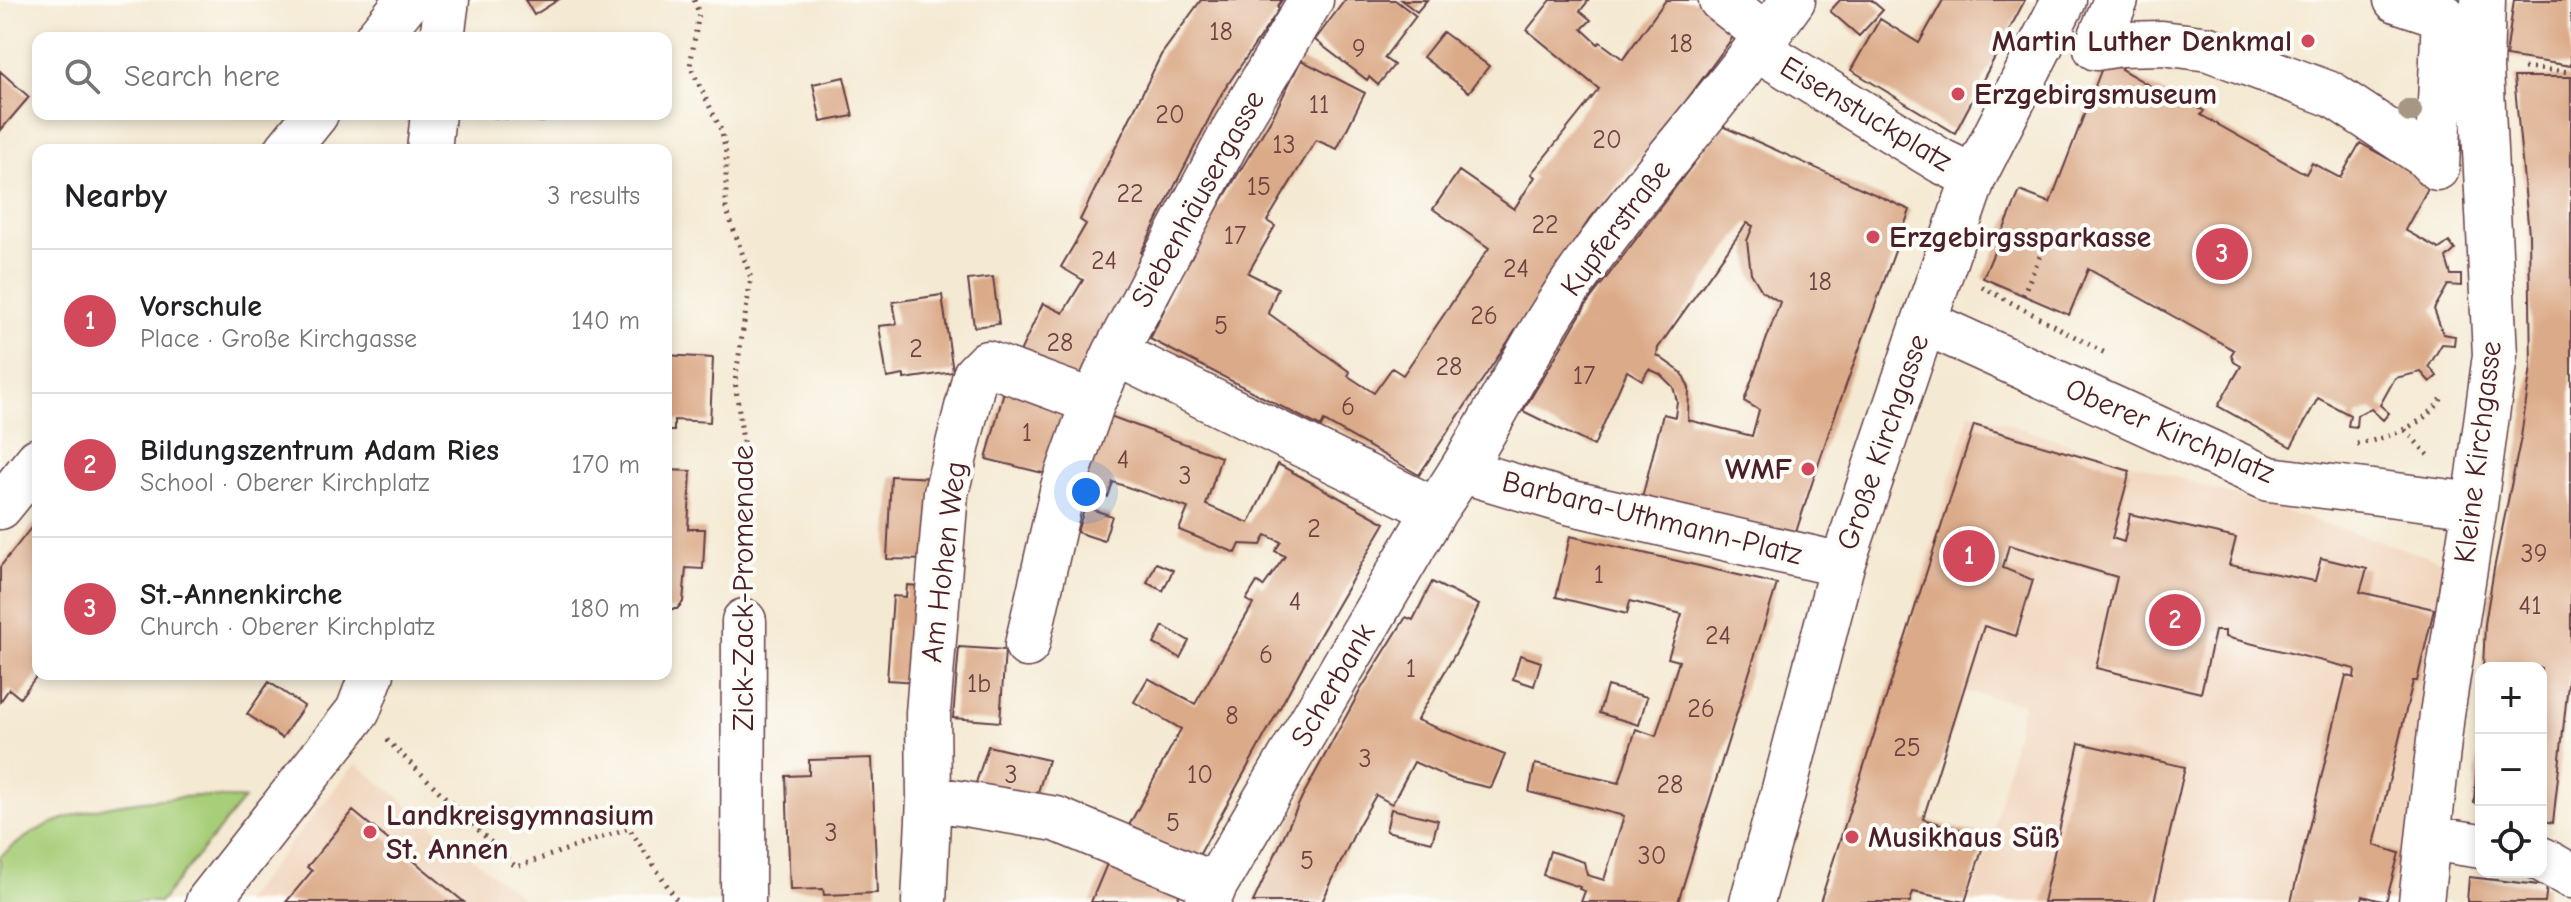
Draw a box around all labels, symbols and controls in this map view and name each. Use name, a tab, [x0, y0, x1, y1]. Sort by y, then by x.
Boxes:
house number: 18	[1209, 17, 1233, 47]
place label: Martin Luther Denkmal	[1992, 24, 2292, 59]
house number: 18	[1669, 29, 1693, 59]
search box	[32, 32, 672, 120]
marker: Martin Luther Denkmal	[2299, 32, 2317, 50]
house number: 9	[1352, 34, 1366, 64]
street label: Eisenstuckplatz	[1774, 49, 1958, 179]
icon: search	[60, 54, 104, 98]
text: Search here	[124, 59, 280, 94]
place label: Erzgebirgsmuseum	[1974, 77, 2217, 112]
street label: Siebenhäusergasse	[1124, 84, 1272, 314]
marker: Erzgebirgsmuseum	[1949, 85, 1967, 103]
house number: 11	[1309, 90, 1329, 120]
house number: 20	[1155, 100, 1185, 130]
house number: 20	[1592, 125, 1622, 155]
house number: 13	[1272, 130, 1296, 160]
street label: Kupferstraße	[1553, 153, 1679, 303]
house number: 15	[1247, 172, 1271, 202]
text: Nearby	[64, 176, 167, 216]
house number: 22	[1116, 179, 1144, 209]
text: 3 results	[547, 181, 640, 211]
house number: 22	[1531, 210, 1559, 240]
place label: Erzgebirgssparkasse	[1889, 220, 2151, 255]
house number: 17	[1224, 221, 1246, 251]
pin: 3	[2196, 224, 2248, 284]
marker: Erzgebirgssparkasse	[1864, 228, 1882, 246]
house number: 24	[1091, 246, 1117, 276]
house number: 24	[1503, 254, 1529, 284]
house number: 18	[1808, 267, 1832, 297]
text: Vorschule	[140, 289, 262, 324]
house number: 26	[1470, 301, 1498, 331]
text: 1	[85, 306, 95, 336]
text: 140 m	[571, 306, 640, 336]
house number: 5	[1214, 311, 1228, 341]
text: Place · Große Kirchgasse	[140, 324, 417, 354]
house number: 28	[1047, 328, 1074, 358]
street label: Große Kirchgasse	[1830, 329, 1936, 555]
house number: 2	[909, 334, 923, 364]
street label: Kleine Kirchgasse	[2447, 339, 2509, 565]
house number: 28	[1436, 352, 1463, 382]
house number: 17	[1573, 361, 1595, 391]
street label: Oberer Kirchplatz	[2060, 371, 2280, 491]
house number: 6	[1341, 392, 1355, 422]
house number: 1	[1022, 418, 1032, 448]
text: Bildungszentrum Adam Ries	[140, 433, 499, 468]
street label: Zick-Zack-Promenade	[726, 445, 761, 731]
house number: 4	[1117, 445, 1129, 475]
text: 2	[84, 450, 96, 480]
text: 170 m	[571, 450, 640, 480]
place label: WMF	[1725, 452, 1793, 487]
street label: Am Hohen Weg	[914, 459, 974, 665]
marker: WMF	[1799, 460, 1817, 478]
house number: 3	[1178, 461, 1192, 491]
street label: Barbara-Uthmann-Platz	[1498, 464, 1806, 572]
text: School · Oberer Kirchplatz	[140, 468, 430, 498]
your location	[1066, 472, 1106, 512]
house number: 2	[1307, 514, 1321, 544]
pin: 1	[1943, 526, 1995, 586]
house number: 39	[2521, 539, 2547, 569]
house number: 1	[1594, 560, 1604, 590]
text: St.-Annenkirche	[140, 577, 342, 612]
house number: 4	[1289, 587, 1301, 617]
pin: 2	[2149, 590, 2201, 650]
house number: 41	[2519, 591, 2541, 621]
text: 3	[84, 594, 96, 624]
text: 180 m	[570, 594, 640, 624]
text: Church · Oberer Kirchplatz	[140, 612, 435, 642]
street label: Scherbank	[1284, 617, 1383, 753]
house number: 24	[1705, 621, 1731, 651]
house number: 6	[1259, 640, 1273, 670]
house number: 1	[1406, 654, 1416, 684]
map controls	[2475, 662, 2547, 878]
button: +	[2475, 662, 2547, 734]
house number: 1b	[967, 669, 991, 699]
house number: 26	[1687, 694, 1715, 724]
house number: 8	[1225, 701, 1239, 731]
house number: 25	[1893, 733, 1921, 763]
button: −	[2475, 734, 2547, 806]
house number: 3	[1358, 744, 1372, 774]
house number: 3	[1004, 760, 1018, 790]
house number: 10	[1187, 760, 1213, 790]
house number: 28	[1657, 770, 1684, 800]
place label: Landkreisgymnasium St. Annen	[386, 798, 654, 867]
button: locate	[2475, 806, 2547, 878]
house number: 5	[1166, 808, 1180, 838]
house number: 3	[824, 818, 838, 848]
place label: Musikhaus Süß	[1868, 820, 2060, 855]
marker: Landkreisgymnasium St. Annen	[361, 823, 379, 841]
marker: Musikhaus Süß	[1843, 828, 1861, 846]
house number: 30	[1638, 841, 1667, 871]
house number: 5	[1300, 846, 1314, 876]

